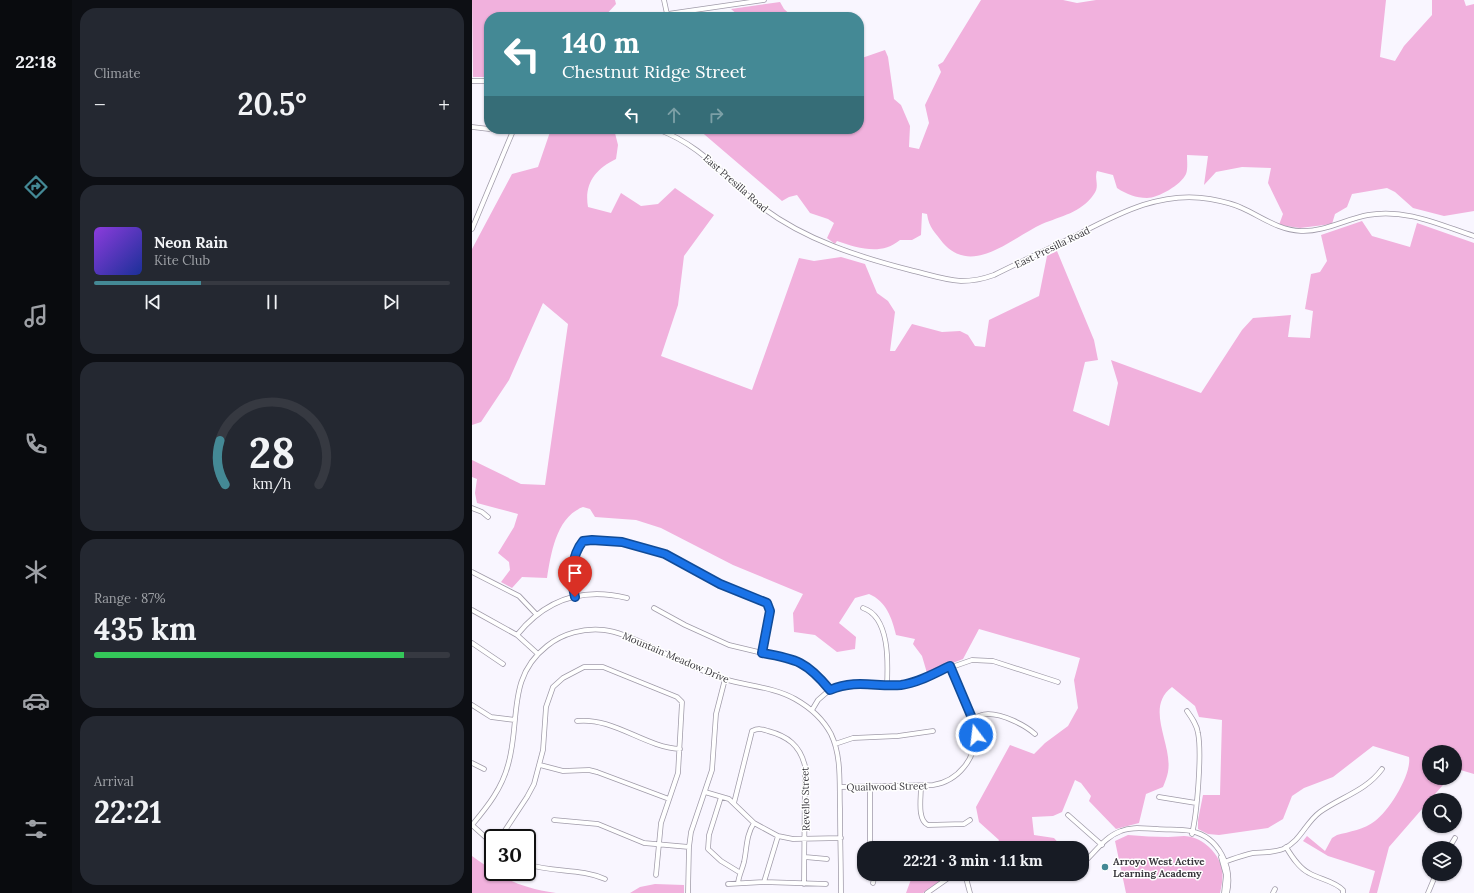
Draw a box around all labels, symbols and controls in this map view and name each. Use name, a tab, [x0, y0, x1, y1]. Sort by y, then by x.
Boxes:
text: 140 m	[562, 25, 640, 61]
icon: left	[496, 28, 548, 80]
text: 22:18	[15, 50, 57, 73]
text: Chestnut Ridge Street	[562, 60, 746, 83]
text: Climate	[94, 65, 141, 82]
text: 20.5°	[237, 85, 307, 123]
text: −	[94, 90, 106, 118]
text: +	[438, 90, 450, 118]
icon: left	[621, 104, 643, 126]
icon: ahead	[663, 104, 685, 126]
icon: right	[705, 104, 727, 126]
street label: East Presilla Road	[700, 152, 771, 215]
icon: directions	[22, 173, 50, 201]
street label: East Presilla Road	[1012, 224, 1092, 271]
text: Neon Rain	[154, 233, 228, 252]
text: Kite Club	[154, 252, 210, 269]
icon: previous	[142, 291, 164, 313]
icon: pause	[261, 291, 283, 313]
icon: next	[380, 291, 402, 313]
icon: music	[22, 302, 50, 330]
text: 28	[249, 425, 295, 478]
icon: phone	[22, 430, 50, 458]
text: km/h	[253, 474, 292, 493]
pin	[558, 556, 592, 597]
icon: climate	[22, 558, 50, 586]
icon: arrive	[564, 562, 586, 584]
text: Range · 87%	[94, 590, 166, 607]
text: 435 km	[94, 610, 197, 648]
street label: Mountain Meadow Drive	[621, 629, 732, 686]
icon: car	[22, 687, 50, 715]
position arrow	[955, 714, 997, 756]
map controls	[1422, 745, 1462, 881]
button: sound	[1422, 745, 1462, 785]
street label: Revello Street	[798, 767, 813, 831]
text: Arrival	[94, 773, 134, 790]
street label: Quailwood Street	[846, 779, 928, 794]
text: 22:21	[94, 793, 162, 831]
button: search	[1422, 793, 1462, 833]
icon: filters	[22, 815, 50, 843]
speed limit sign: 30	[484, 829, 536, 881]
button: layers	[1422, 841, 1462, 881]
text: 22:21 · 3 min · 1.1 km	[903, 851, 1043, 870]
place label: Arroyo West Active Learning Academy	[1113, 855, 1205, 880]
marker: Arroyo West Active Learning Academy	[1100, 862, 1110, 872]

